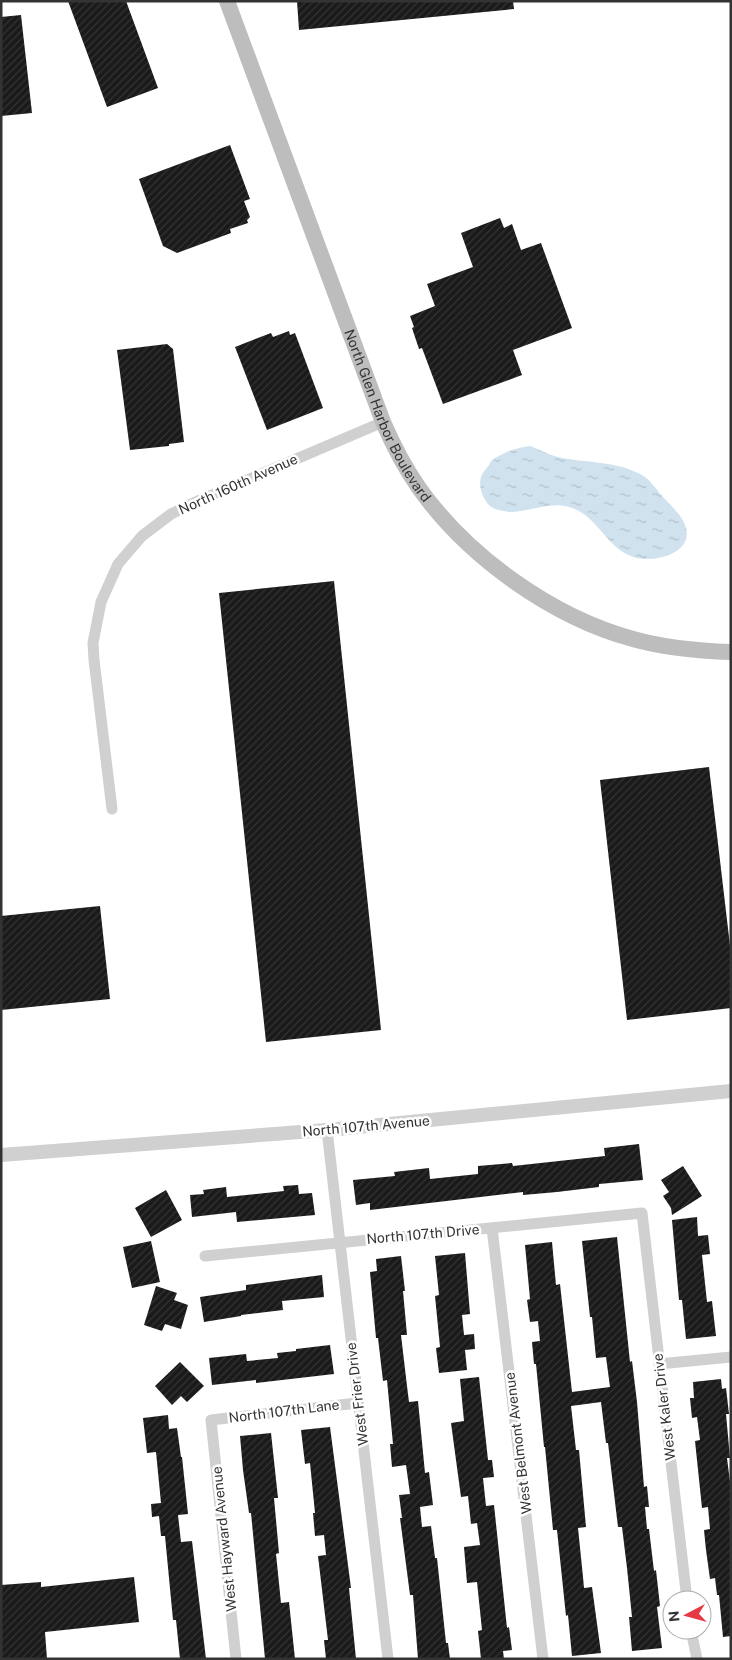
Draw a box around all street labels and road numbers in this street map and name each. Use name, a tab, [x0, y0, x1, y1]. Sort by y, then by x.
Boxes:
street label: North Glen Harbor Boulevard	[341, 327, 434, 505]
street label: North 160th Avenue	[176, 451, 300, 517]
street label: North 107th Avenue	[302, 1112, 431, 1140]
street label: North 107th Drive	[366, 1221, 480, 1247]
street label: West Frier Drive	[343, 1341, 371, 1447]
street label: West Kaler Drive	[649, 1352, 679, 1461]
street label: West Belmont Avenue	[501, 1371, 535, 1515]
street label: North 107th Lane	[228, 1396, 340, 1426]
street label: West Hayward Avenue	[208, 1466, 240, 1612]

